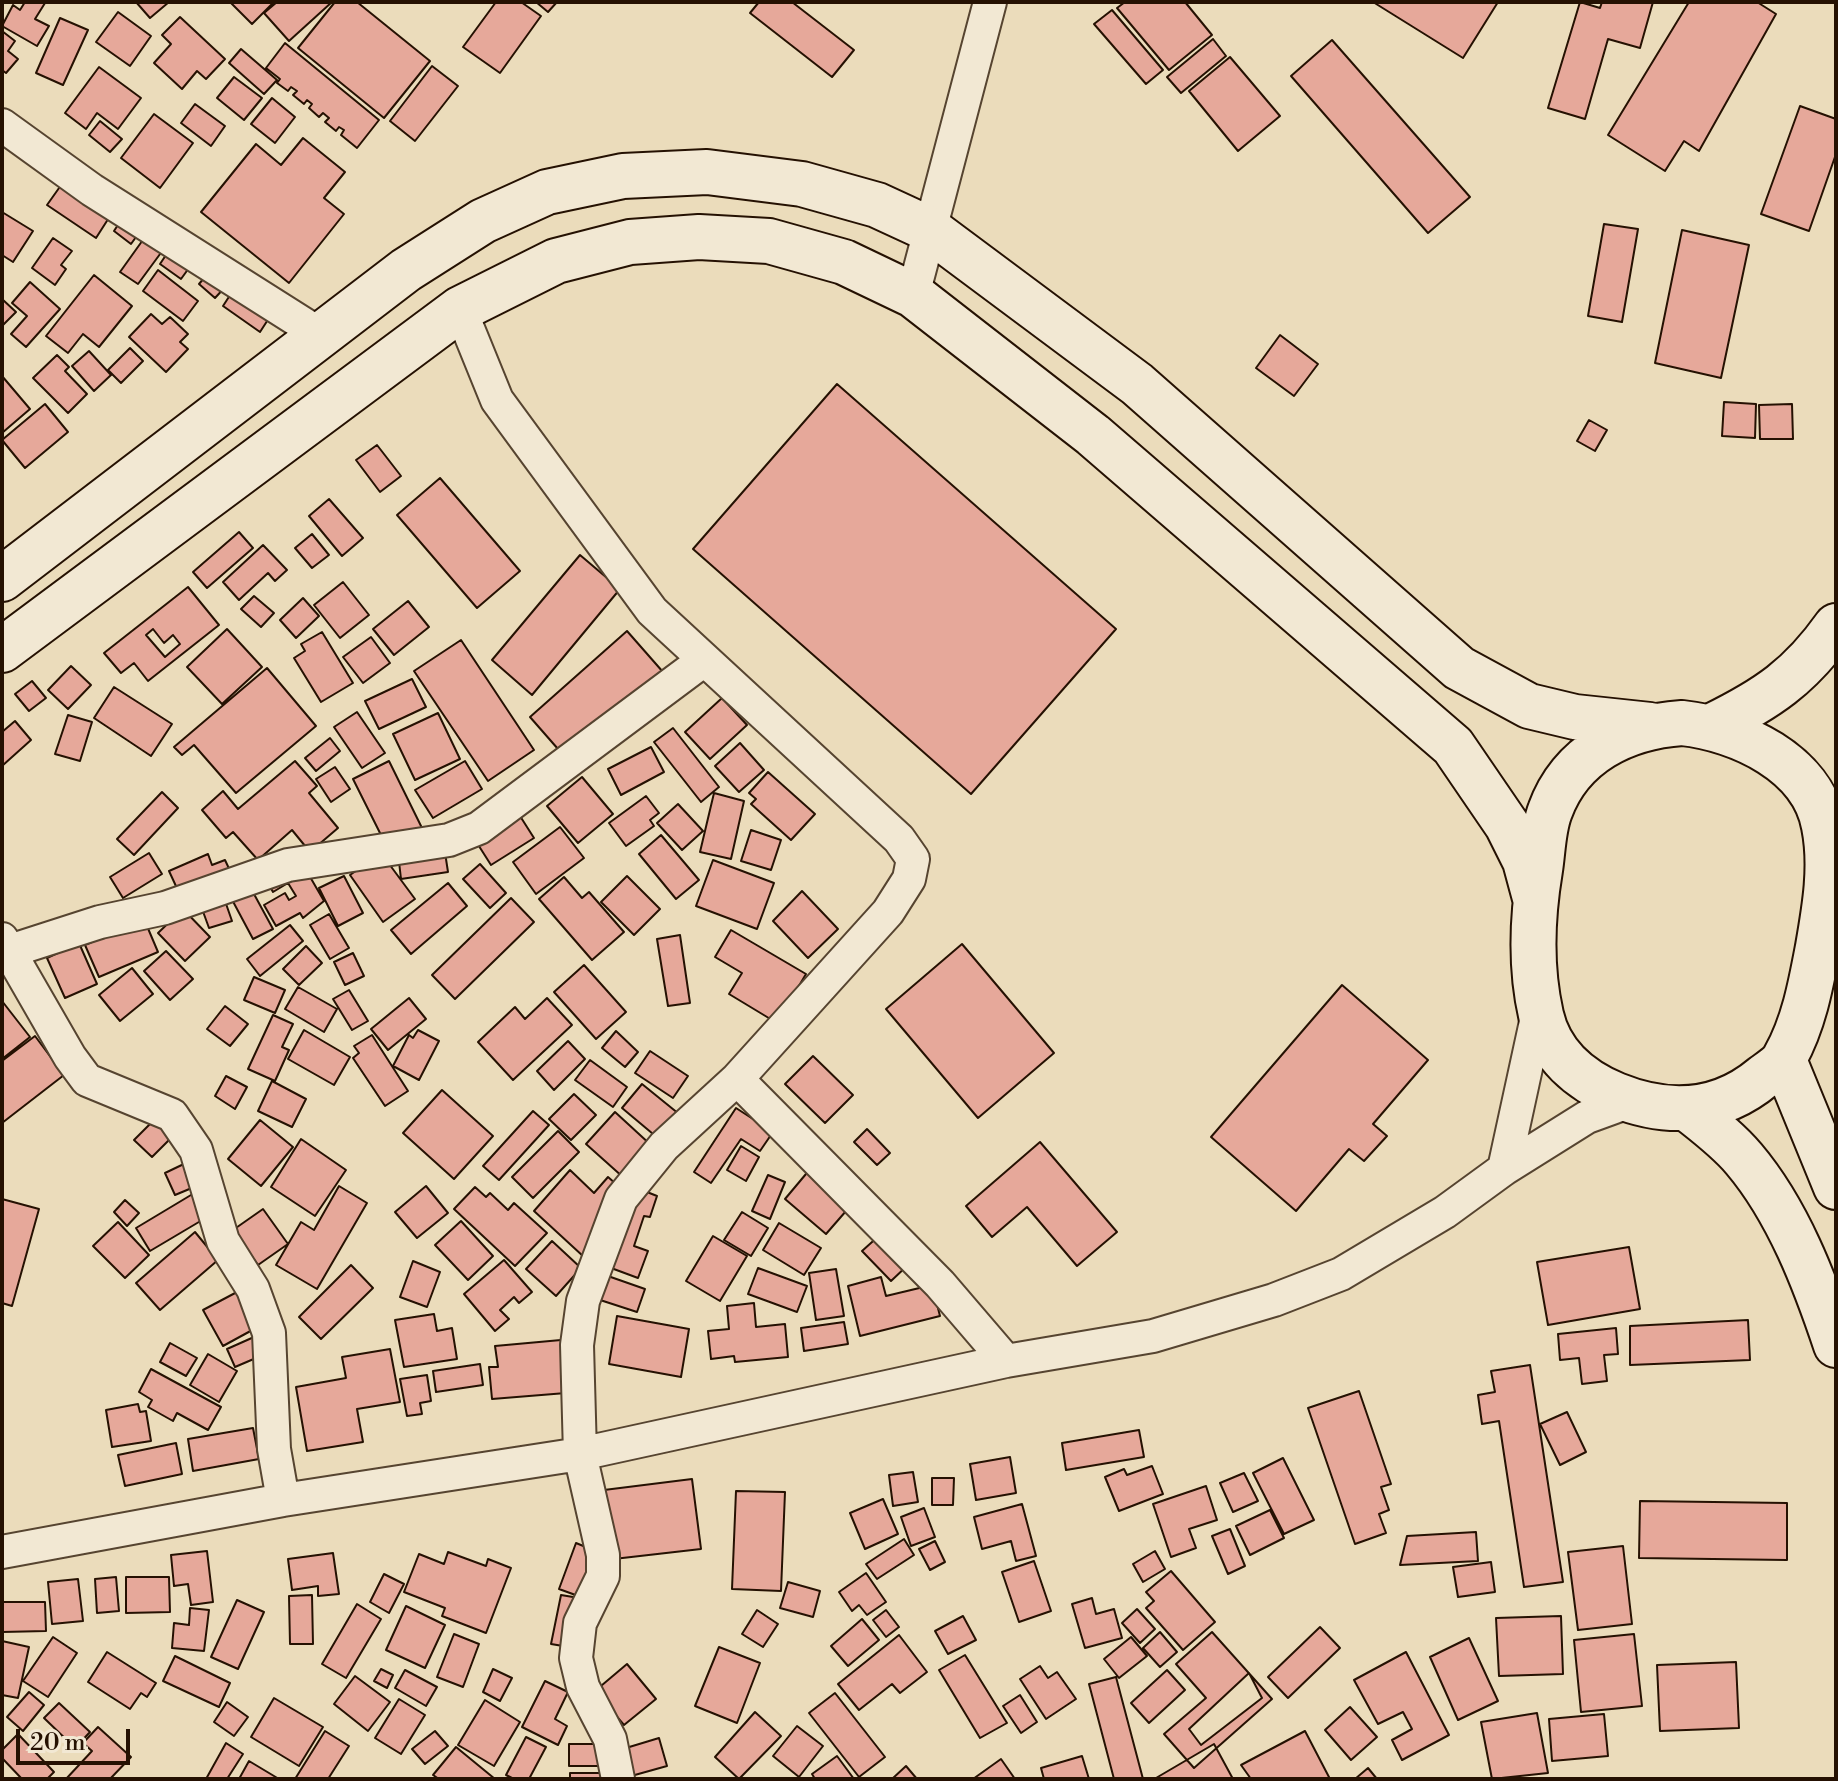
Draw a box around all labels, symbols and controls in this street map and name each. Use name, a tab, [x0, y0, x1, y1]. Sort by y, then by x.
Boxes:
scale bar	[20, 1713, 134, 1763]
text: 20 m	[30, 1728, 86, 1758]

